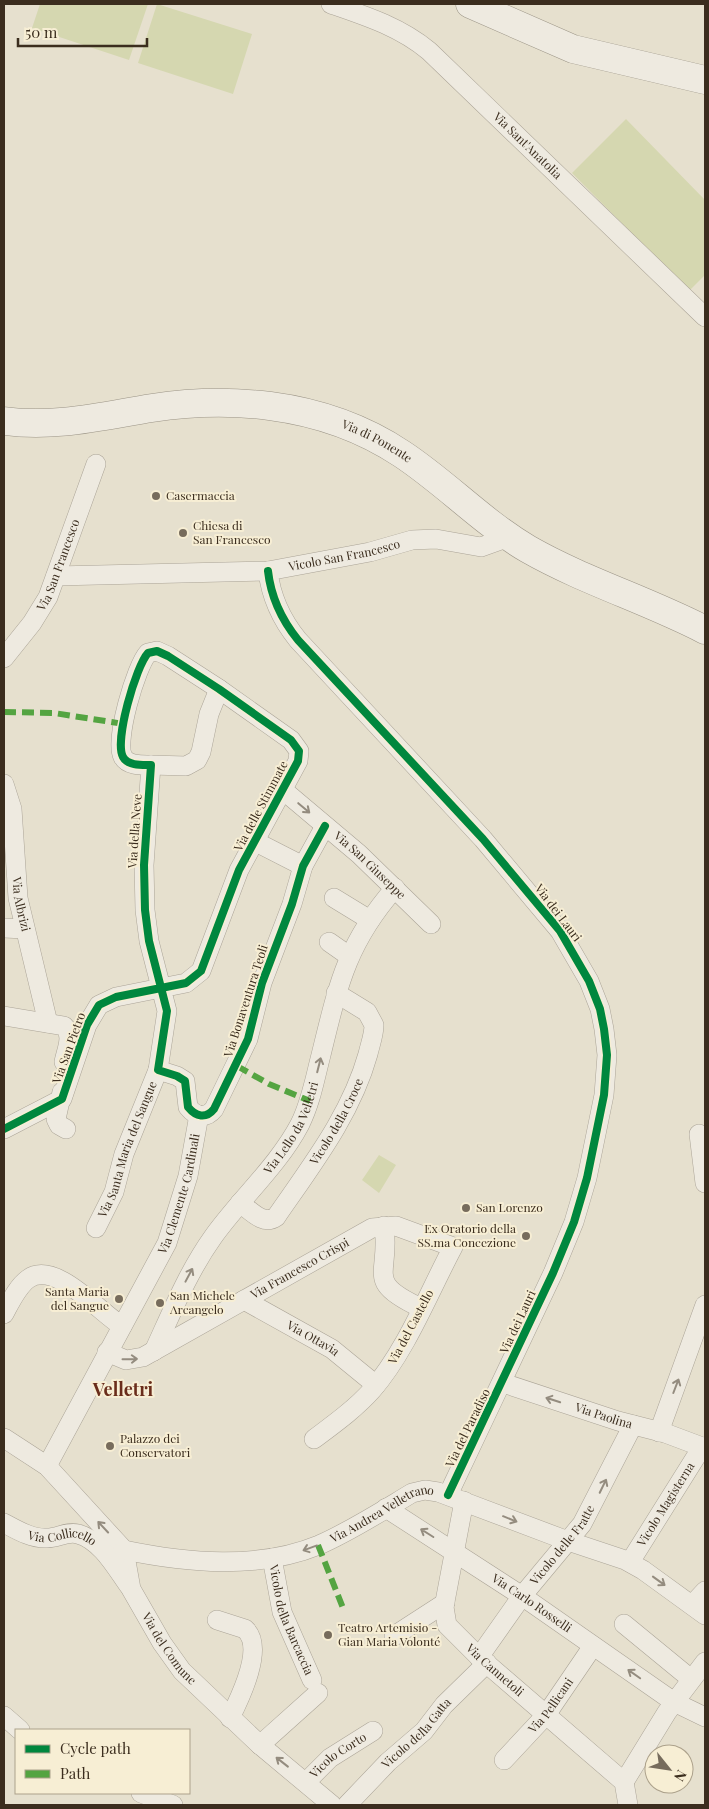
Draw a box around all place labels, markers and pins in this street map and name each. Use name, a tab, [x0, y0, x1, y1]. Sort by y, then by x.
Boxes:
place label: Casermaccia	[166, 487, 235, 503]
marker: Casermaccia	[150, 490, 162, 502]
place label: Chiesa di San Francesco	[193, 517, 271, 547]
marker: Chiesa di San Francesco	[177, 527, 189, 539]
place label: San Lorenzo	[476, 1199, 543, 1215]
marker: San Lorenzo	[460, 1202, 472, 1214]
place label: Ex Oratorio della SS.ma Concezione	[418, 1220, 516, 1250]
marker: Ex Oratorio della SS.ma Concezione	[520, 1230, 532, 1242]
place label: Santa Maria del Sangue	[45, 1283, 109, 1313]
place label: San Michele Arcangelo	[169, 1287, 235, 1317]
marker: Santa Maria del Sangue	[113, 1293, 125, 1305]
marker: San Michele Arcangelo	[154, 1297, 166, 1309]
place label: Palazzo dei Conservatori	[120, 1430, 191, 1460]
marker: Palazzo dei Conservatori	[104, 1440, 116, 1452]
place label: Teatro Artemisio - Gian Maria Volonté	[338, 1619, 440, 1649]
marker: Teatro Artemisio - Gian Maria Volonté	[322, 1629, 334, 1641]

